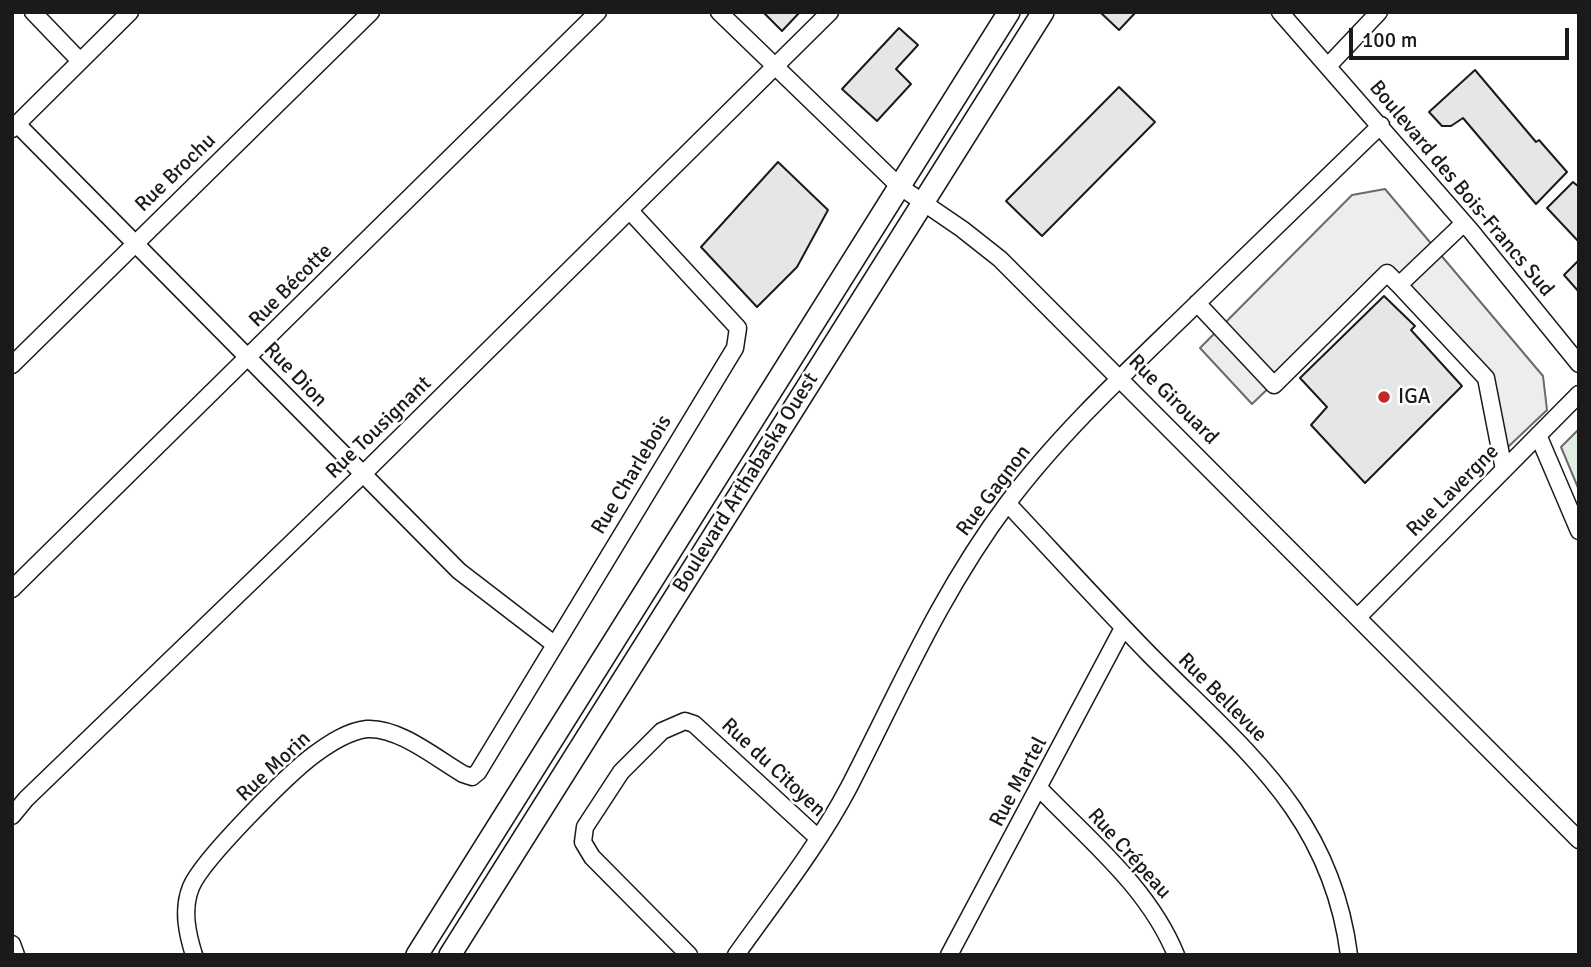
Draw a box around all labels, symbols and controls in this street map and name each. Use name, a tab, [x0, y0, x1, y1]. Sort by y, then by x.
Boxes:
scale bar	[1353, 14, 1574, 58]
text: 100 m	[1362, 27, 1417, 53]
street label: Boulevard des Bois-Francs Sud	[1363, 76, 1559, 302]
street label: Rue Brochu	[130, 128, 222, 218]
street label: Rue Bécotte	[244, 239, 338, 333]
street label: Rue Dion	[258, 337, 332, 413]
street label: Rue Girouard	[1123, 350, 1223, 450]
street label: Boulevard Arthabaska Ouest	[668, 369, 824, 597]
street label: Rue Tousignant	[321, 371, 437, 485]
place label: IGA	[1398, 384, 1431, 410]
marker: IGA	[1376, 389, 1392, 405]
street label: Rue Charlebois	[587, 411, 677, 539]
street label: Rue Gagnon	[952, 440, 1036, 542]
street label: Rue Lavergne	[1402, 440, 1504, 542]
street label: Rue Bellevue	[1172, 648, 1272, 748]
street label: Rue du Citoyen	[716, 713, 830, 823]
street label: Rue Morin	[232, 726, 316, 808]
street label: Rue Martel	[985, 733, 1053, 831]
street label: Rue Crépeau	[1082, 804, 1176, 904]

